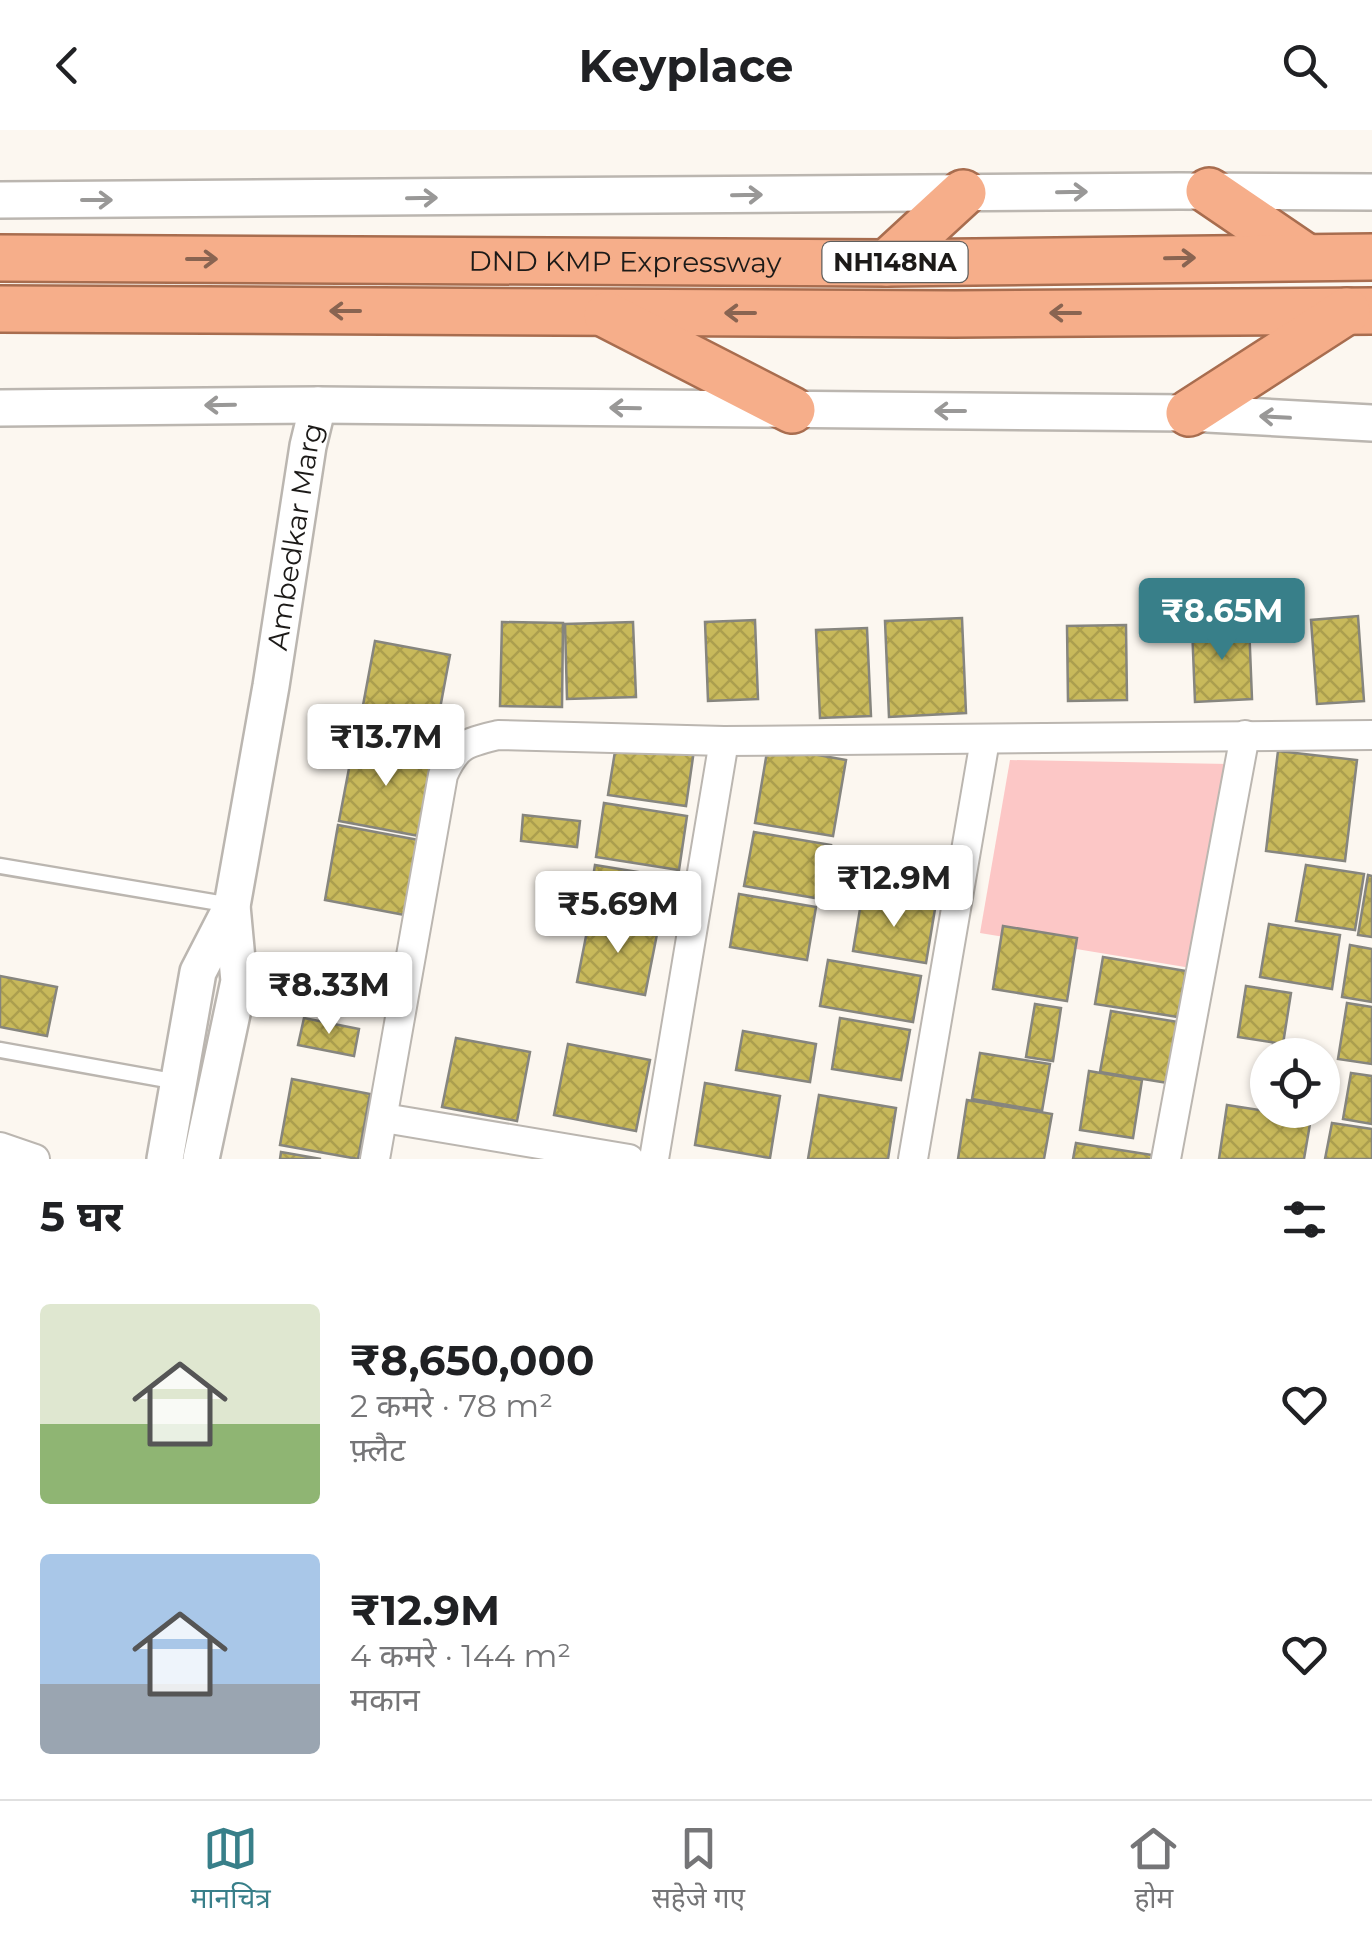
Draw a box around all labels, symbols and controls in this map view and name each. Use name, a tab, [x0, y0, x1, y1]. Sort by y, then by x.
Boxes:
icon: back	[40, 38, 95, 93]
text: Keyplace	[579, 38, 793, 93]
icon: search	[1277, 38, 1332, 93]
one-way arrow	[1056, 182, 1088, 201]
one-way arrow	[730, 186, 763, 204]
one-way arrow	[406, 189, 438, 208]
one-way arrow	[80, 190, 113, 210]
road number: NH148NA	[822, 242, 968, 282]
street label: DND KMP Expressway	[468, 244, 782, 279]
one-way arrow	[1163, 249, 1195, 268]
one-way arrow	[186, 250, 218, 268]
one-way arrow	[330, 302, 362, 320]
one-way arrow	[724, 303, 756, 322]
one-way arrow	[1049, 304, 1082, 322]
one-way arrow	[205, 396, 237, 415]
one-way arrow	[609, 398, 642, 418]
one-way arrow	[934, 402, 966, 420]
one-way arrow	[1259, 407, 1291, 426]
street label: Ambedkar Marg	[260, 419, 330, 653]
pin: ₹8.65M	[1141, 578, 1303, 663]
text: ₹8.65M	[1161, 591, 1283, 630]
pin: ₹13.7M	[305, 704, 467, 789]
text: ₹13.7M	[329, 717, 443, 756]
pin: ₹12.9M	[813, 845, 975, 930]
text: ₹12.9M	[837, 858, 951, 897]
pin: ₹5.69M	[537, 871, 699, 956]
text: ₹5.69M	[557, 884, 679, 923]
pin: ₹8.33M	[248, 952, 410, 1037]
text: ₹8.33M	[268, 965, 390, 1004]
map controls	[1250, 1038, 1340, 1128]
button: locate	[1250, 1038, 1340, 1128]
text: 5 घर	[40, 1190, 123, 1242]
icon: filters	[1277, 1192, 1332, 1247]
text: ₹8,650,000	[350, 1334, 595, 1386]
icon: home	[120, 1344, 240, 1464]
icon: heart	[1277, 1377, 1332, 1432]
text: 2 कमरे · 78 m²	[350, 1386, 553, 1425]
text: फ़्लैट	[350, 1430, 405, 1469]
text: ₹12.9M	[350, 1584, 500, 1636]
icon: home	[120, 1594, 240, 1714]
icon: heart	[1277, 1627, 1332, 1682]
text: 4 कमरे · 144 m²	[350, 1636, 571, 1675]
text: मकान	[350, 1680, 420, 1719]
tab: मानचित्र	[191, 1821, 271, 1919]
tab: सहेजे गए	[652, 1821, 745, 1919]
tab: होम	[1126, 1821, 1181, 1919]

